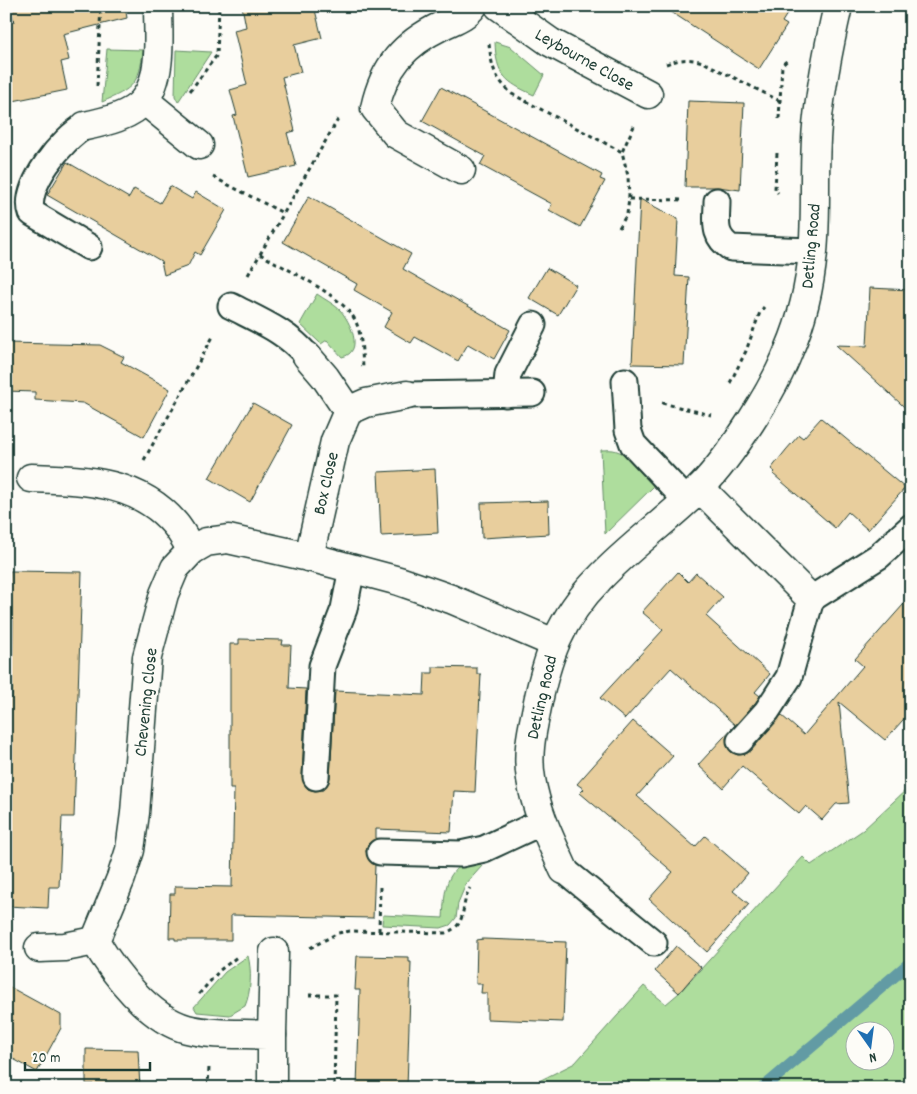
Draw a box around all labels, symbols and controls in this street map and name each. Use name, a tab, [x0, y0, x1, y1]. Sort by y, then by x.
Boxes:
street label: Leybourne Close	[530, 24, 638, 99]
street label: Detling Road	[796, 203, 829, 290]
street label: Box Close	[308, 449, 347, 518]
street label: Chevening Close	[129, 647, 166, 758]
street label: Detling Road	[522, 653, 565, 742]
north arrow	[844, 1022, 894, 1072]
scale bar	[25, 1039, 150, 1071]
text: N	[867, 1046, 878, 1067]
text: 20 m	[32, 1048, 60, 1070]

